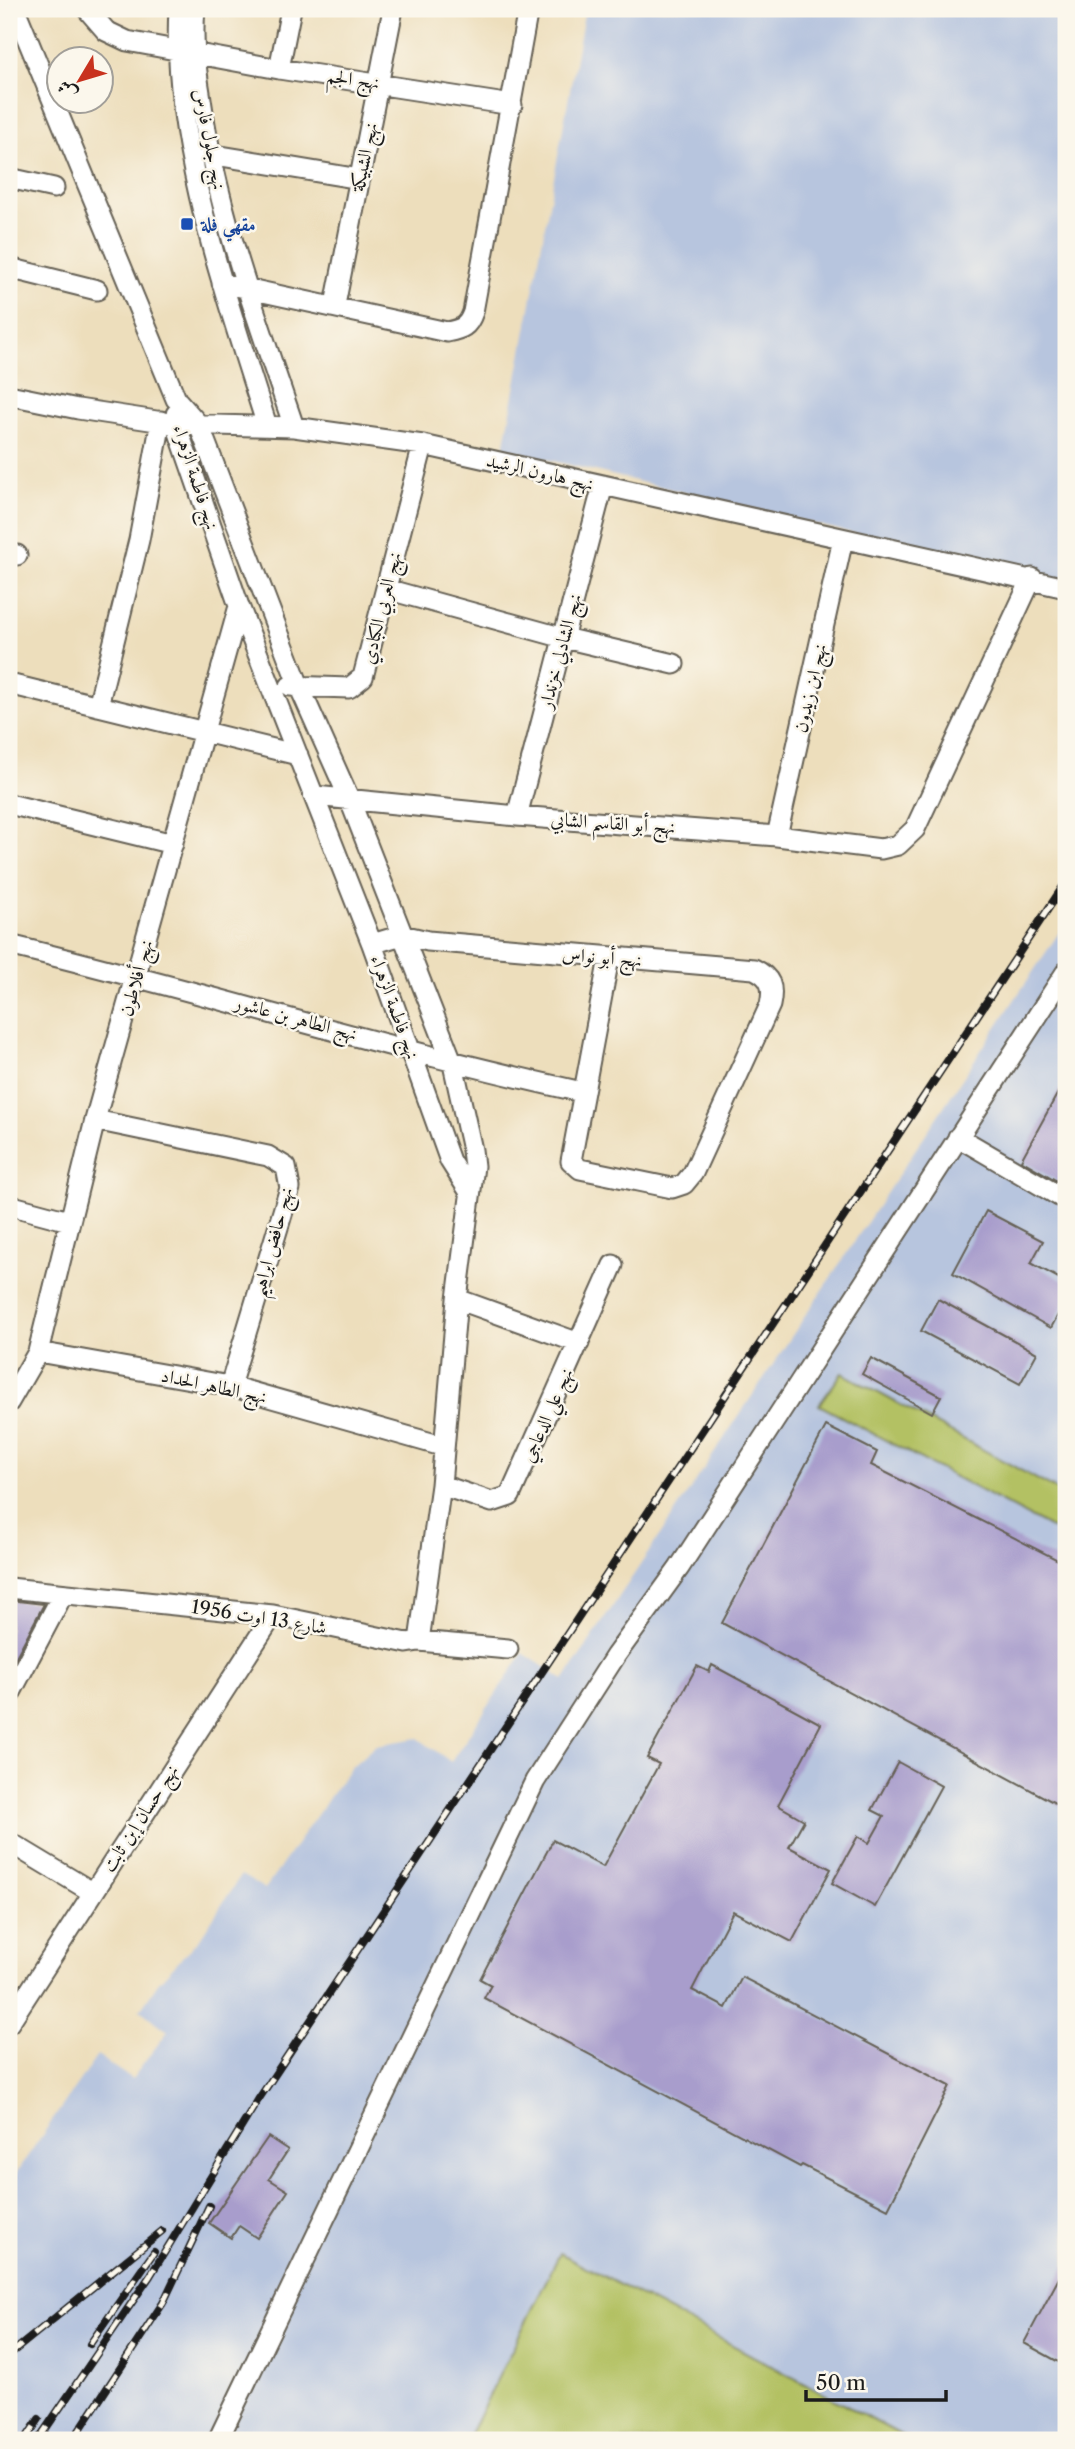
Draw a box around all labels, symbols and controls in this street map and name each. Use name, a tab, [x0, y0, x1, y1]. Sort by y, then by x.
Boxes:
north arrow	[46, 46, 116, 116]
street label: نهج الجم	[324, 64, 381, 101]
text: ش	[52, 76, 82, 105]
street label: نهج جلول فارس	[183, 86, 231, 193]
street label: نهج الشبيكة	[345, 120, 388, 196]
place label: مقهي فلة	[200, 213, 256, 242]
marker: مقهي فلة	[179, 216, 195, 232]
street label: نهج فاطمة الزهراء	[162, 421, 224, 534]
street label: نهج هارون الرشيد	[483, 448, 596, 501]
street label: نهج العربي الكبادي	[356, 549, 412, 668]
street label: نهج الشادلي خزندار	[533, 591, 592, 714]
street label: نهج ابن زيدون	[789, 641, 837, 736]
street label: نهج أبو القاسم الشابي	[549, 806, 676, 847]
street label: نهج أفلاطون	[113, 937, 164, 1021]
street label: نهج أبو نواس	[561, 941, 643, 978]
street label: نهج فاطمة الزهراء	[360, 952, 425, 1064]
street label: نهج الطاهر بن عاشور	[229, 990, 360, 1051]
street label: نهج حافض ابراهيم	[246, 1185, 305, 1302]
street label: نهج الطاهر الحداد	[158, 1364, 269, 1414]
street label: نهج علي الدعاجي	[516, 1364, 584, 1469]
street label: شارع 13 اوت 1956	[189, 1595, 328, 1643]
street label: نهج حسان إبن ثابت	[97, 1760, 188, 1879]
scale bar	[806, 2358, 946, 2402]
text: 50 m	[816, 2370, 866, 2395]

